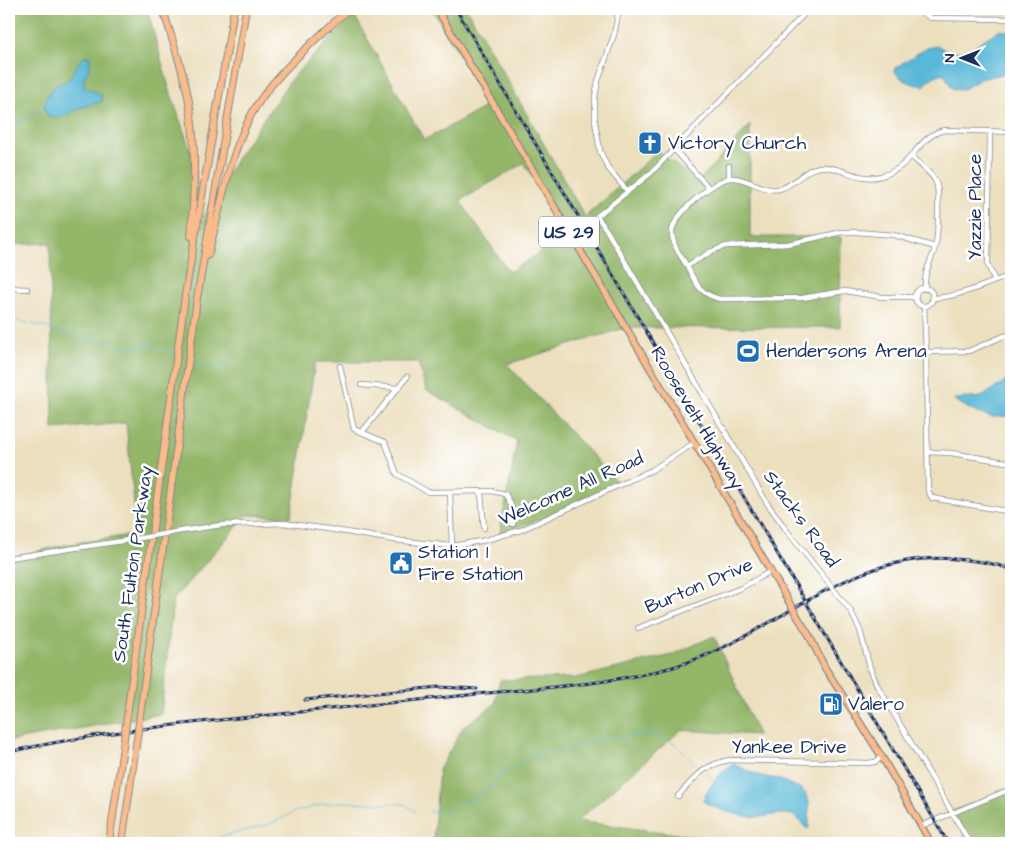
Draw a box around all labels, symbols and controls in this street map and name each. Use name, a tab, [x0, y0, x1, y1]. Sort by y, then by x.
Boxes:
north arrow	[938, 32, 988, 82]
text: N	[940, 53, 960, 62]
church icon: Victory Church	[637, 130, 663, 156]
place label: Victory Church	[668, 130, 807, 158]
street label: Yazzie Place	[962, 154, 989, 260]
road number: US 29	[539, 216, 599, 248]
sports icon: Hendersons Arena	[735, 338, 761, 364]
place label: Hendersons Arena	[766, 338, 927, 365]
street label: Roosevelt Highway	[643, 342, 751, 495]
street label: Welcome All Road	[494, 445, 648, 533]
street label: South Fulton Parkway	[106, 464, 161, 664]
street label: Stacks Road	[757, 465, 846, 573]
place label: Station 1 Fire Station	[418, 539, 523, 588]
public building icon: Station 1 Fire Station	[388, 550, 414, 576]
street label: Burton Drive	[641, 551, 757, 621]
fuel station icon: Valero	[818, 691, 844, 717]
place label: Valero	[848, 691, 904, 718]
street label: Yankee Drive	[732, 734, 846, 761]

